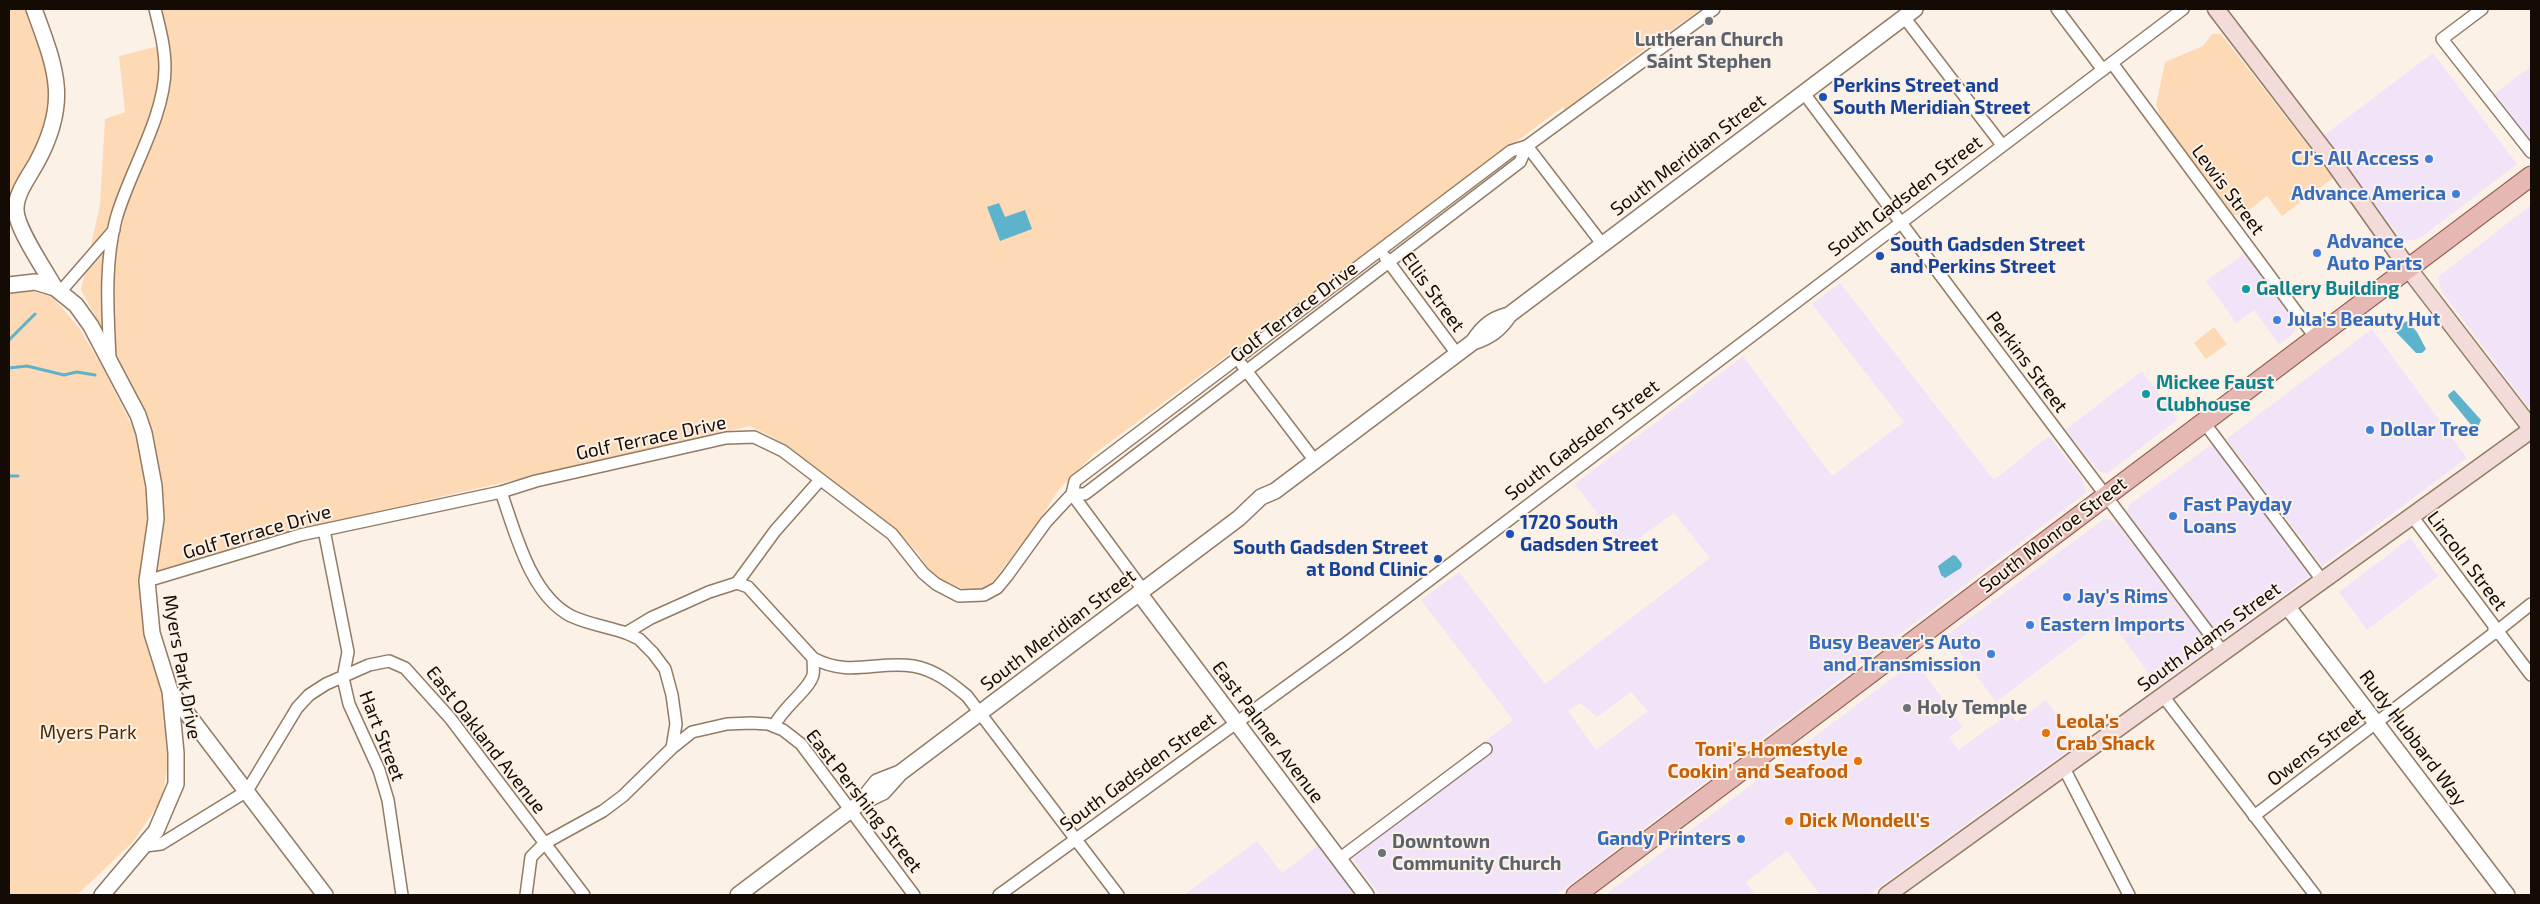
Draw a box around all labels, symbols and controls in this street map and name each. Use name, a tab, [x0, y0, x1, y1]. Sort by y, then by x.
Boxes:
marker: Lutheran Church Saint Stephen	[1703, 15, 1715, 27]
place label: Lutheran Church Saint Stephen	[1635, 29, 1783, 73]
place label: Perkins Street and South Meridian Street	[1833, 75, 2030, 119]
street label: South Meridian Street	[1606, 89, 1770, 221]
marker: Perkins Street and South Meridian Street	[1817, 91, 1829, 103]
street label: South Gadsden Street	[1824, 131, 1986, 261]
street label: Lewis Street	[2187, 140, 2269, 240]
place label: CJ's All Access	[2291, 148, 2419, 170]
marker: CJ's All Access	[2423, 153, 2435, 165]
place label: Advance America	[2291, 183, 2446, 205]
marker: Advance America	[2450, 188, 2462, 200]
place label: Advance Auto Parts	[2327, 231, 2422, 275]
place label: South Gadsden Street and Perkins Street	[1890, 234, 2085, 278]
marker: Advance Auto Parts	[2311, 247, 2323, 259]
street label: Ellis Street	[1396, 248, 1470, 336]
marker: South Gadsden Street and Perkins Street	[1874, 250, 1886, 262]
street label: Golf Terrace Drive	[1226, 257, 1362, 367]
place label: Gallery Building	[2256, 278, 2399, 300]
marker: Gallery Building	[2240, 283, 2252, 295]
street label: Perkins Street	[1981, 307, 2073, 417]
place label: Jula's Beauty Hut	[2287, 309, 2440, 331]
marker: Jula's Beauty Hut	[2271, 314, 2283, 326]
place label: Mickee Faust Clubhouse	[2156, 372, 2274, 416]
street label: South Gadsden Street	[1501, 375, 1663, 505]
marker: Mickee Faust Clubhouse	[2140, 388, 2152, 400]
street label: Golf Terrace Drive	[574, 411, 728, 465]
place label: Dollar Tree	[2380, 419, 2479, 441]
marker: Dollar Tree	[2364, 424, 2376, 436]
street label: South Monroe Street	[1975, 472, 2131, 598]
place label: Fast Payday Loans	[2183, 494, 2292, 538]
street label: Golf Terrace Drive	[180, 500, 334, 564]
street label: Lincoln Street	[2422, 507, 2512, 615]
marker: Fast Payday Loans	[2167, 510, 2179, 522]
place label: 1720 South Gadsden Street	[1520, 512, 1658, 556]
marker: 1720 South Gadsden Street	[1504, 528, 1516, 540]
place label: South Gadsden Street at Bond Clinic	[1233, 537, 1428, 581]
marker: South Gadsden Street at Bond Clinic	[1432, 553, 1444, 565]
street label: South Meridian Street	[976, 564, 1140, 696]
street label: South Adams Street	[2133, 577, 2285, 697]
place label: Jay's Rims	[2077, 586, 2168, 608]
marker: Jay's Rims	[2061, 591, 2073, 603]
street label: Myers Park Drive	[158, 593, 206, 741]
place label: Eastern Imports	[2040, 614, 2185, 636]
marker: Eastern Imports	[2024, 619, 2036, 631]
place label: Busy Beaver's Auto and Transmission	[1809, 632, 1981, 676]
marker: Busy Beaver's Auto and Transmission	[1985, 648, 1997, 660]
street label: East Palmer Avenue	[1207, 657, 1329, 807]
street label: East Oakland Avenue	[421, 662, 551, 818]
street label: Rudy Hubbard Way	[2354, 666, 2472, 810]
street label: Hart Street	[354, 688, 410, 784]
place label: Holy Temple	[1917, 697, 2027, 719]
marker: Holy Temple	[1901, 702, 1913, 714]
street label: Owens Street	[2263, 703, 2369, 791]
street label: South Gadsden Street	[1056, 708, 1220, 836]
place label: Leola's Crab Shack	[2056, 711, 2155, 755]
park label: Myers Park	[39, 722, 137, 744]
street label: East Pershing Street	[801, 725, 927, 877]
marker: Leola's Crab Shack	[2040, 727, 2052, 739]
place label: Toni's Homestyle Cookin' and Seafood	[1667, 739, 1848, 783]
marker: Toni's Homestyle Cookin' and Seafood	[1852, 755, 1864, 767]
place label: Dick Mondell's	[1799, 810, 1930, 832]
marker: Dick Mondell's	[1783, 815, 1795, 827]
place label: Gandy Printers	[1597, 828, 1731, 850]
place label: Downtown Community Church	[1392, 831, 1561, 875]
marker: Gandy Printers	[1735, 833, 1747, 845]
marker: Downtown Community Church	[1376, 847, 1388, 859]

